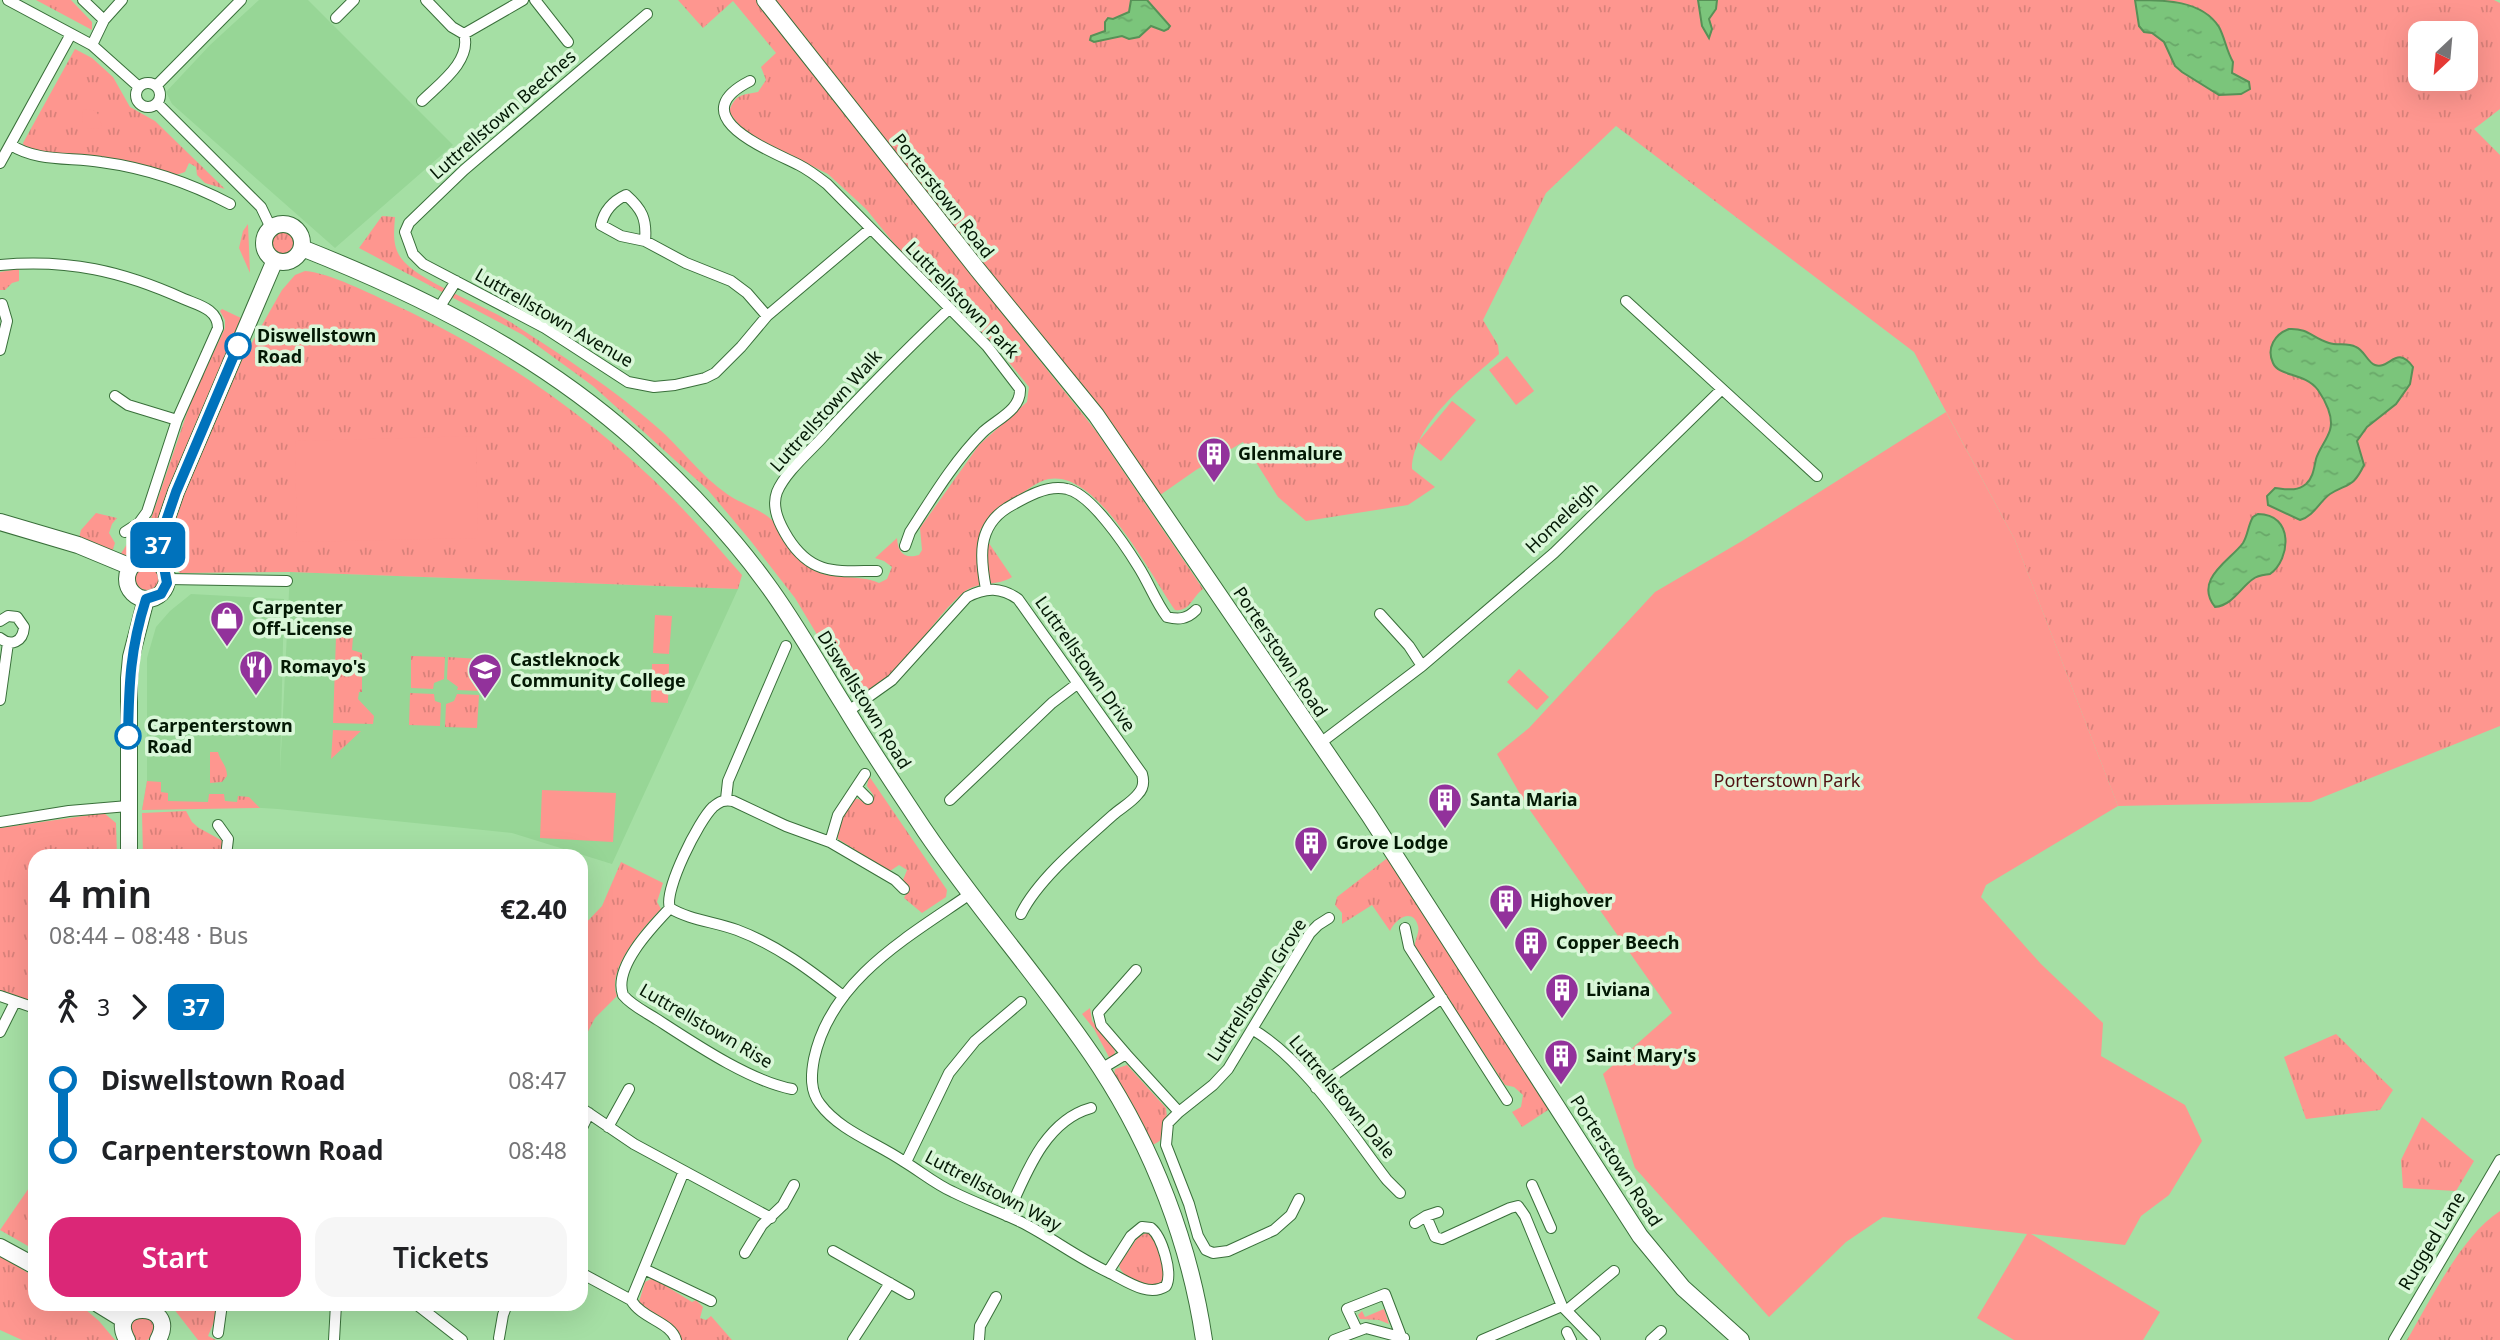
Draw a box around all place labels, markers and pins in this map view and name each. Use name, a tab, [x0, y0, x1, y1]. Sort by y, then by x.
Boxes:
place label: Diswellstown Road	[257, 323, 376, 368]
marker: Diswellstown Road	[225, 333, 251, 359]
building icon: Glenmalure	[1195, 435, 1233, 484]
place label: Glenmalure	[1238, 441, 1343, 465]
place label: Carpenter Off-License	[252, 595, 353, 640]
shop icon: Carpenter Off-License	[208, 599, 246, 648]
place label: Castleknock Community College	[510, 647, 686, 692]
restaurant icon: Romayo's	[237, 648, 275, 697]
school or university icon: Castleknock Community College	[466, 651, 504, 700]
place label: Romayo's	[280, 654, 366, 678]
place label: Carpenterstown Road	[147, 713, 293, 758]
marker: Carpenterstown Road	[115, 723, 141, 749]
building icon: Santa Maria	[1426, 781, 1464, 830]
place label: Santa Maria	[1470, 787, 1578, 811]
building icon: Grove Lodge	[1292, 824, 1330, 873]
place label: Grove Lodge	[1336, 830, 1448, 854]
building icon: Highover	[1487, 882, 1525, 931]
place label: Highover	[1530, 888, 1612, 912]
building icon: Copper Beech	[1512, 924, 1550, 973]
place label: Copper Beech	[1556, 930, 1679, 954]
building icon: Liviana	[1543, 971, 1581, 1020]
place label: Liviana	[1586, 977, 1650, 1001]
building icon: Saint Mary's	[1542, 1037, 1580, 1086]
place label: Saint Mary's	[1586, 1043, 1696, 1067]

